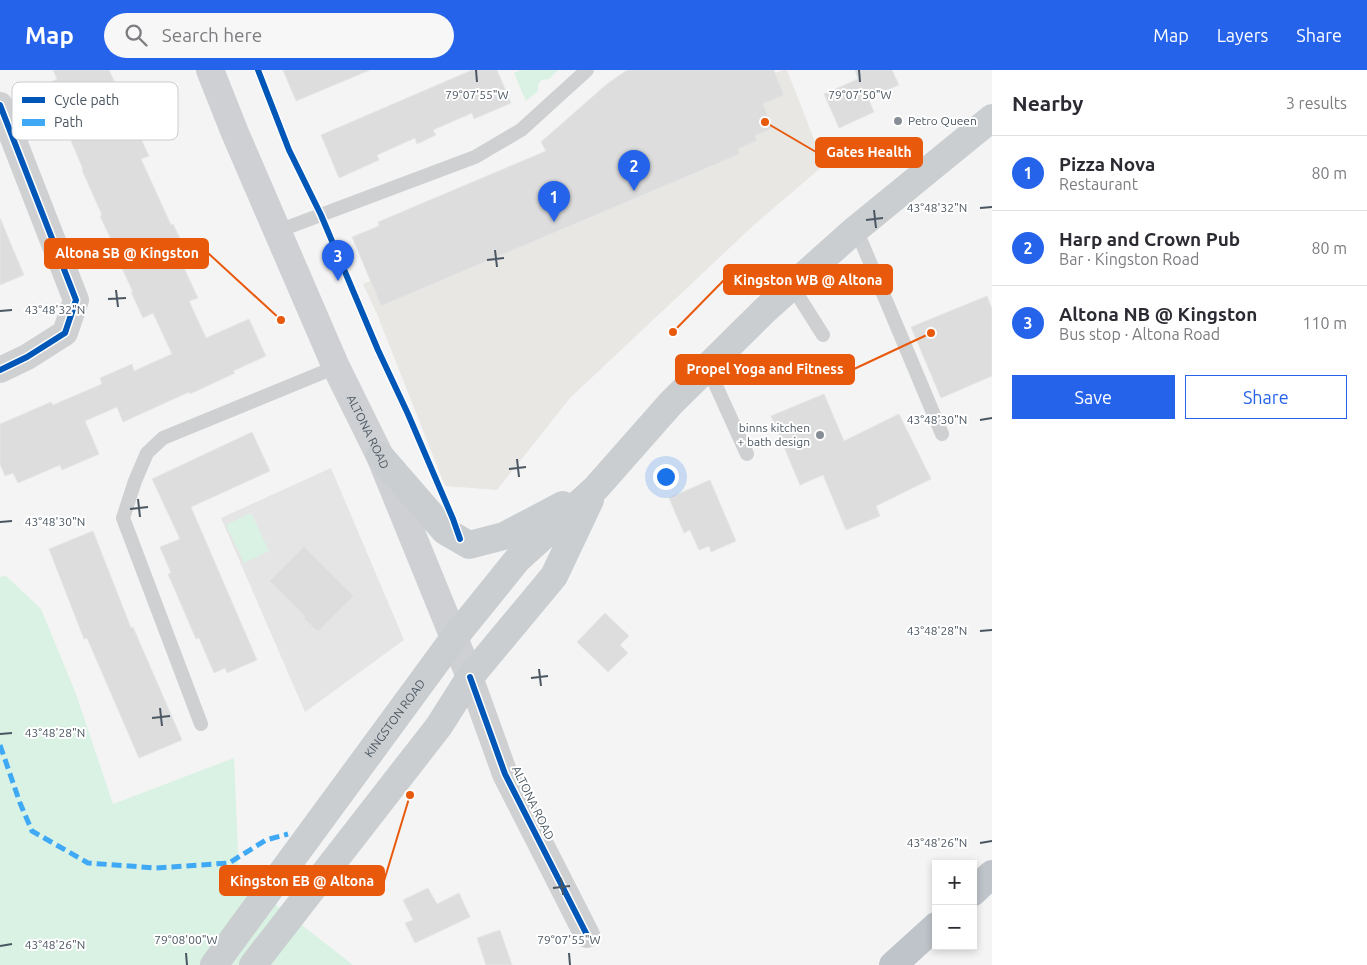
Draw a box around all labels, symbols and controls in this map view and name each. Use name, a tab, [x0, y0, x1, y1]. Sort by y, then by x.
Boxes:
search box	[104, 13, 454, 58]
icon: search	[122, 21, 150, 49]
text: Map	[25, 22, 74, 49]
text: Search here	[162, 24, 262, 46]
text: Map	[1153, 25, 1189, 45]
text: Layers	[1217, 25, 1268, 45]
text: Share	[1296, 25, 1342, 45]
legend	[12, 82, 178, 140]
text: 79°07'55"W	[445, 88, 509, 101]
text: 79°07'50"W	[828, 88, 892, 101]
text: Nearby	[1012, 91, 1083, 115]
text: Cycle path	[54, 92, 119, 108]
text: 3 results	[1286, 94, 1347, 112]
text: Path	[54, 114, 83, 130]
place label: Petro Queen	[908, 114, 977, 127]
marker: Petro Queen	[892, 115, 904, 127]
callout: Gates Health	[816, 138, 922, 167]
text: Gates Health	[826, 144, 912, 160]
pin: 2	[618, 150, 650, 191]
text: Pizza Nova	[1059, 153, 1155, 175]
text: 1	[1023, 164, 1033, 182]
text: 80 m	[1311, 164, 1347, 182]
text: Restaurant	[1059, 175, 1138, 193]
pin: 1	[538, 181, 570, 222]
text: 43°48'32"N	[907, 201, 967, 214]
text: Harp and Crown Pub	[1059, 228, 1240, 250]
callout: Altona SB @ Kingston	[45, 239, 208, 268]
text: 2	[1023, 239, 1033, 257]
text: 80 m	[1311, 239, 1347, 257]
pin: 3	[322, 240, 354, 281]
text: Altona SB @ Kingston	[55, 245, 199, 261]
text: Bar · Kingston Road	[1059, 250, 1199, 268]
callout: Kingston WB @ Altona	[724, 265, 892, 294]
text: Kingston WB @ Altona	[734, 272, 882, 288]
text: 43°48'32"N	[25, 303, 85, 316]
text: Altona NB @ Kingston	[1059, 303, 1257, 325]
text: 3	[1023, 314, 1033, 332]
text: 110 m	[1302, 314, 1347, 332]
text: Bus stop · Altona Road	[1059, 325, 1220, 343]
callout: Propel Yoga and Fitness	[676, 355, 854, 384]
text: Propel Yoga and Fitness	[686, 361, 844, 377]
button: Save	[1012, 375, 1175, 419]
button: Share	[1185, 375, 1347, 419]
street label: ALTONA ROAD	[345, 393, 392, 471]
text: 43°48'30"N	[907, 413, 967, 426]
place label: binns kitchen + bath design	[737, 421, 810, 448]
marker: binns kitchen + bath design	[814, 429, 826, 441]
your location	[653, 464, 679, 490]
text: 43°48'30"N	[25, 515, 85, 528]
text: 43°48'28"N	[907, 624, 967, 637]
street label: KINGSTON ROAD	[362, 677, 427, 759]
text: 43°48'28"N	[25, 726, 85, 739]
street label: ALTONA ROAD	[510, 764, 557, 842]
text: 43°48'26"N	[907, 836, 967, 849]
map controls	[932, 860, 977, 950]
button: +	[932, 860, 977, 905]
callout: Kingston EB @ Altona	[220, 866, 384, 895]
text: Kingston EB @ Altona	[230, 873, 374, 889]
button: −	[932, 905, 977, 950]
text: 79°08'00"W	[154, 933, 218, 946]
text: 79°07'55"W	[537, 933, 601, 946]
text: 43°48'26"N	[25, 938, 85, 951]

